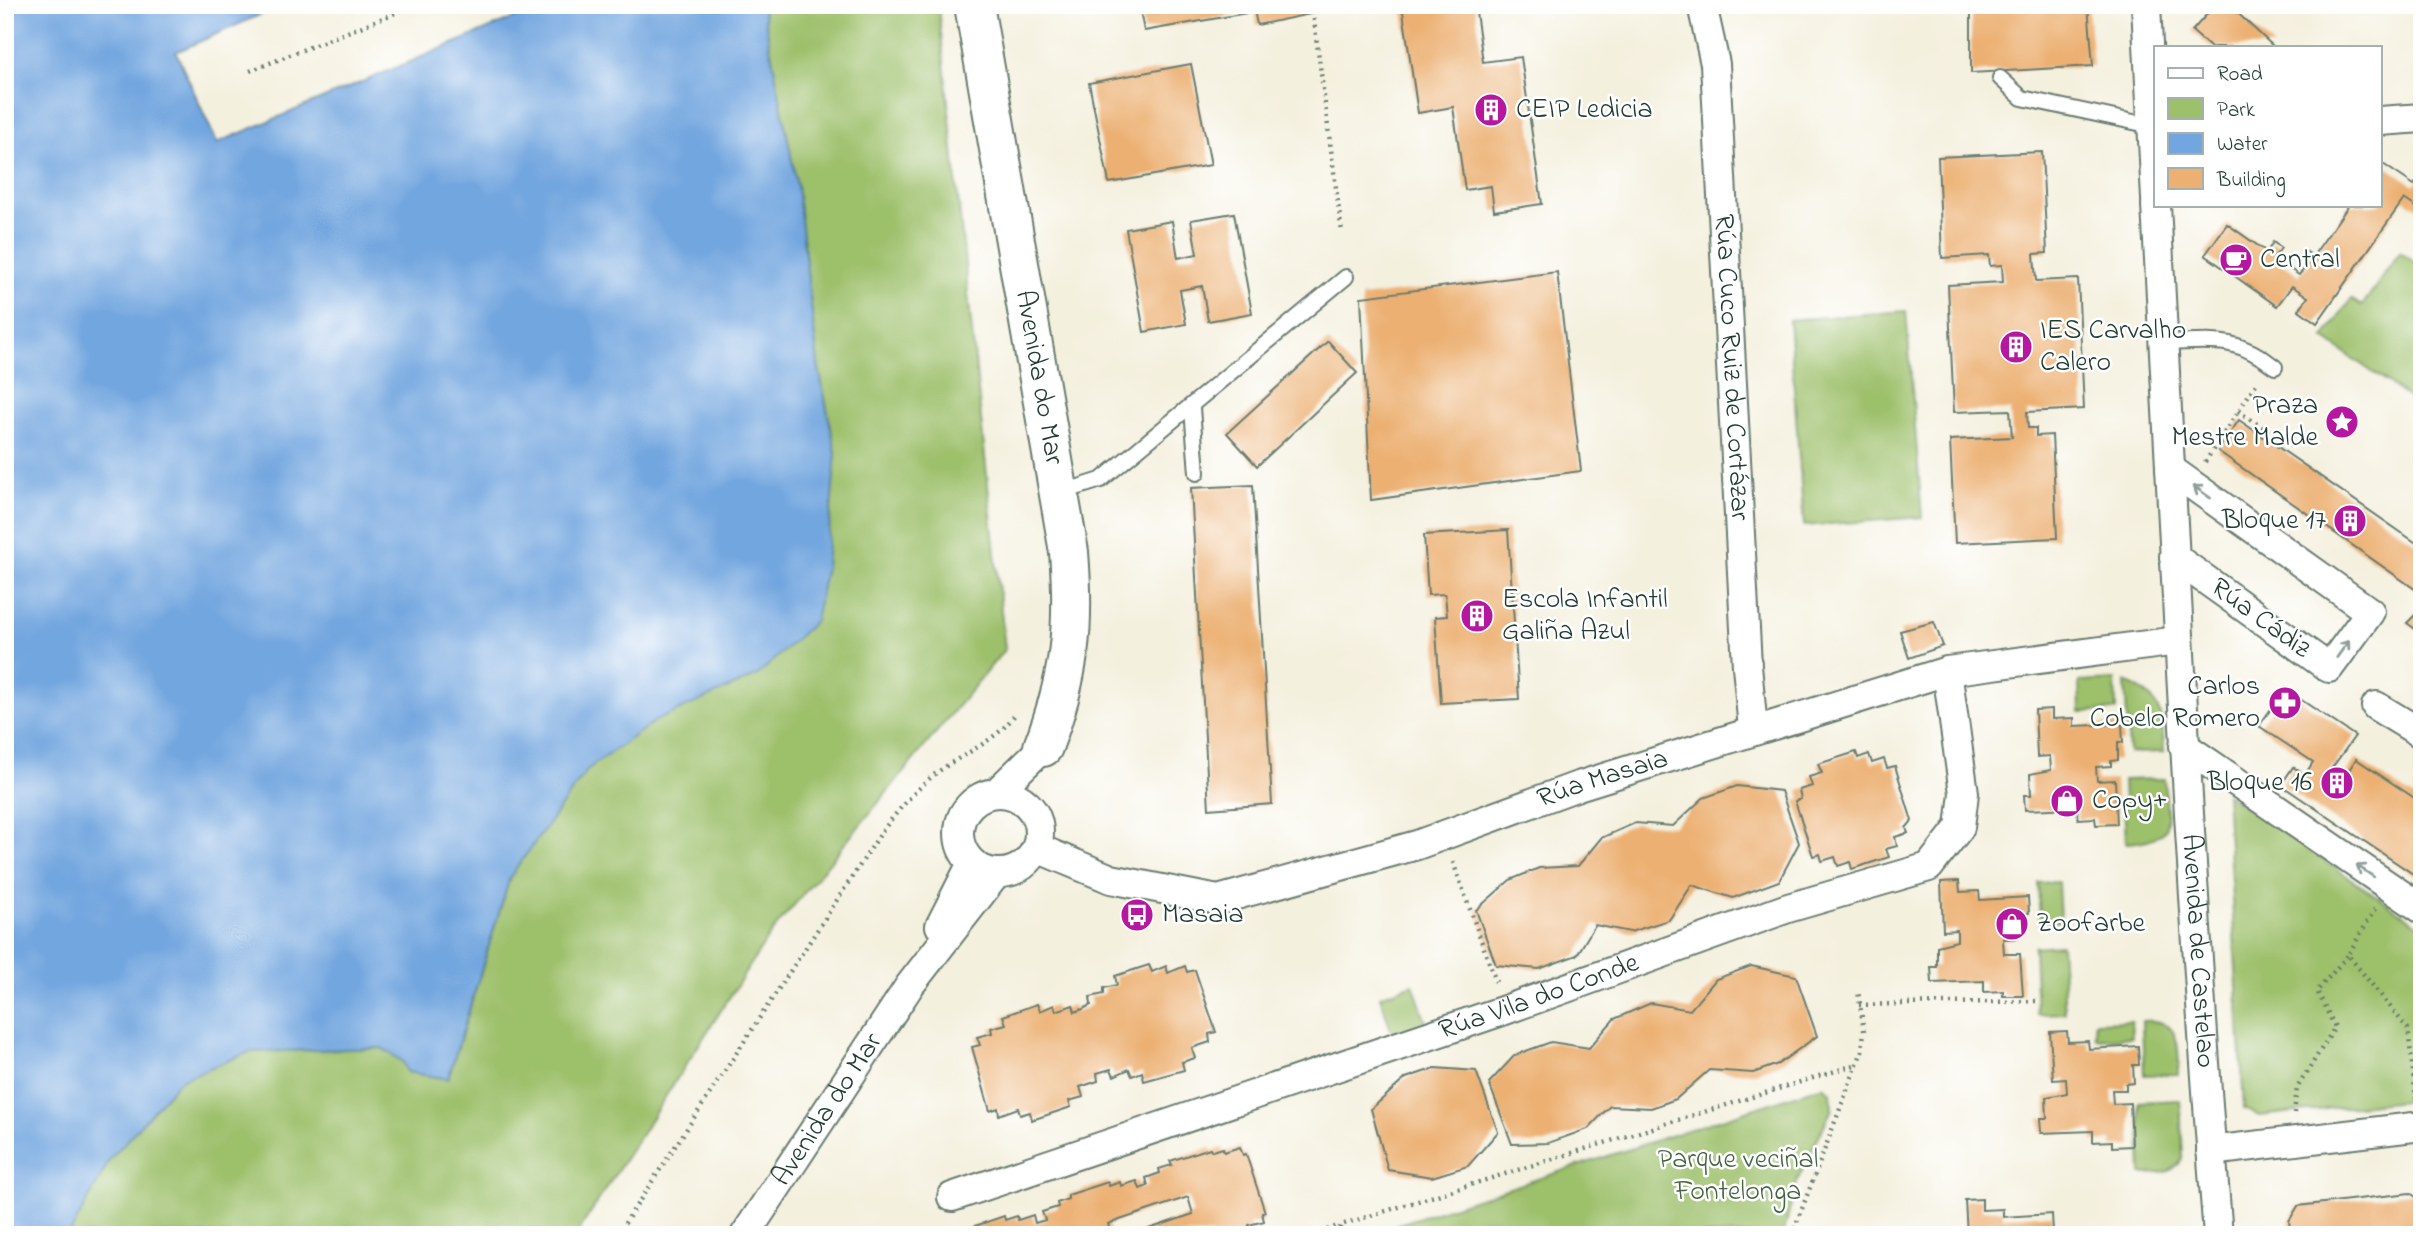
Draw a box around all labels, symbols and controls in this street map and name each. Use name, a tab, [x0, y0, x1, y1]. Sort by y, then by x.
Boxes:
legend	[2154, 46, 2382, 206]
text: Road	[2217, 60, 2263, 90]
place label: CEIP Ledicia	[1516, 90, 1653, 131]
building icon: CEIP Ledicia	[1472, 91, 1510, 129]
text: Park	[2217, 96, 2256, 126]
text: Water	[2217, 130, 2268, 160]
text: Building	[2216, 166, 2286, 198]
street label: Rúa Cuco Ruiz de Cortázar	[1702, 213, 1760, 522]
place label: Central	[2260, 240, 2340, 281]
cafe icon: Central	[2217, 241, 2255, 279]
street label: Avenida do Mar	[1003, 287, 1074, 468]
place label: IES Carvalho Calero	[2040, 311, 2186, 384]
building icon: IES Carvalho Calero	[1997, 328, 2035, 366]
place label: Praza Mestre Malde	[2171, 386, 2318, 459]
place icon: Praza Mestre Malde	[2323, 403, 2361, 441]
one-way arrow	[2193, 484, 2212, 499]
place label: Bloque 17	[2221, 501, 2326, 542]
building icon: Bloque 17	[2331, 502, 2369, 540]
street label: Rúa Cádiz	[2201, 568, 2319, 670]
place label: Escola Infantil Galiña Azul	[1502, 580, 1668, 653]
building icon: Escola Infantil Galiña Azul	[1458, 597, 1496, 635]
one-way arrow	[2336, 640, 2351, 659]
place label: Carlos Cobelo Romero	[2090, 667, 2260, 740]
pharmacy icon: Carlos Cobelo Romero	[2266, 684, 2304, 722]
street label: Rúa Masaia	[1532, 739, 1673, 820]
place label: Bloque 16	[2206, 763, 2312, 804]
building icon: Bloque 16	[2318, 764, 2356, 802]
place label: Copy+	[2092, 781, 2168, 822]
shop icon: Copy+	[2048, 782, 2086, 820]
street label: Avenida de Castelao	[2170, 833, 2226, 1069]
one-way arrow	[2356, 864, 2376, 878]
place label: Masaia	[1162, 895, 1244, 936]
bus stop icon: Masaia	[1118, 896, 1156, 934]
place label: Zoofarbe	[2036, 904, 2146, 945]
shop icon: Zoofarbe	[1993, 905, 2031, 943]
street label: Rúa Vila do Conde	[1434, 943, 1645, 1051]
street label: Avenida do Mar	[762, 1025, 893, 1195]
park label: Parque veciñal Fontelonga	[1658, 1140, 1818, 1213]

